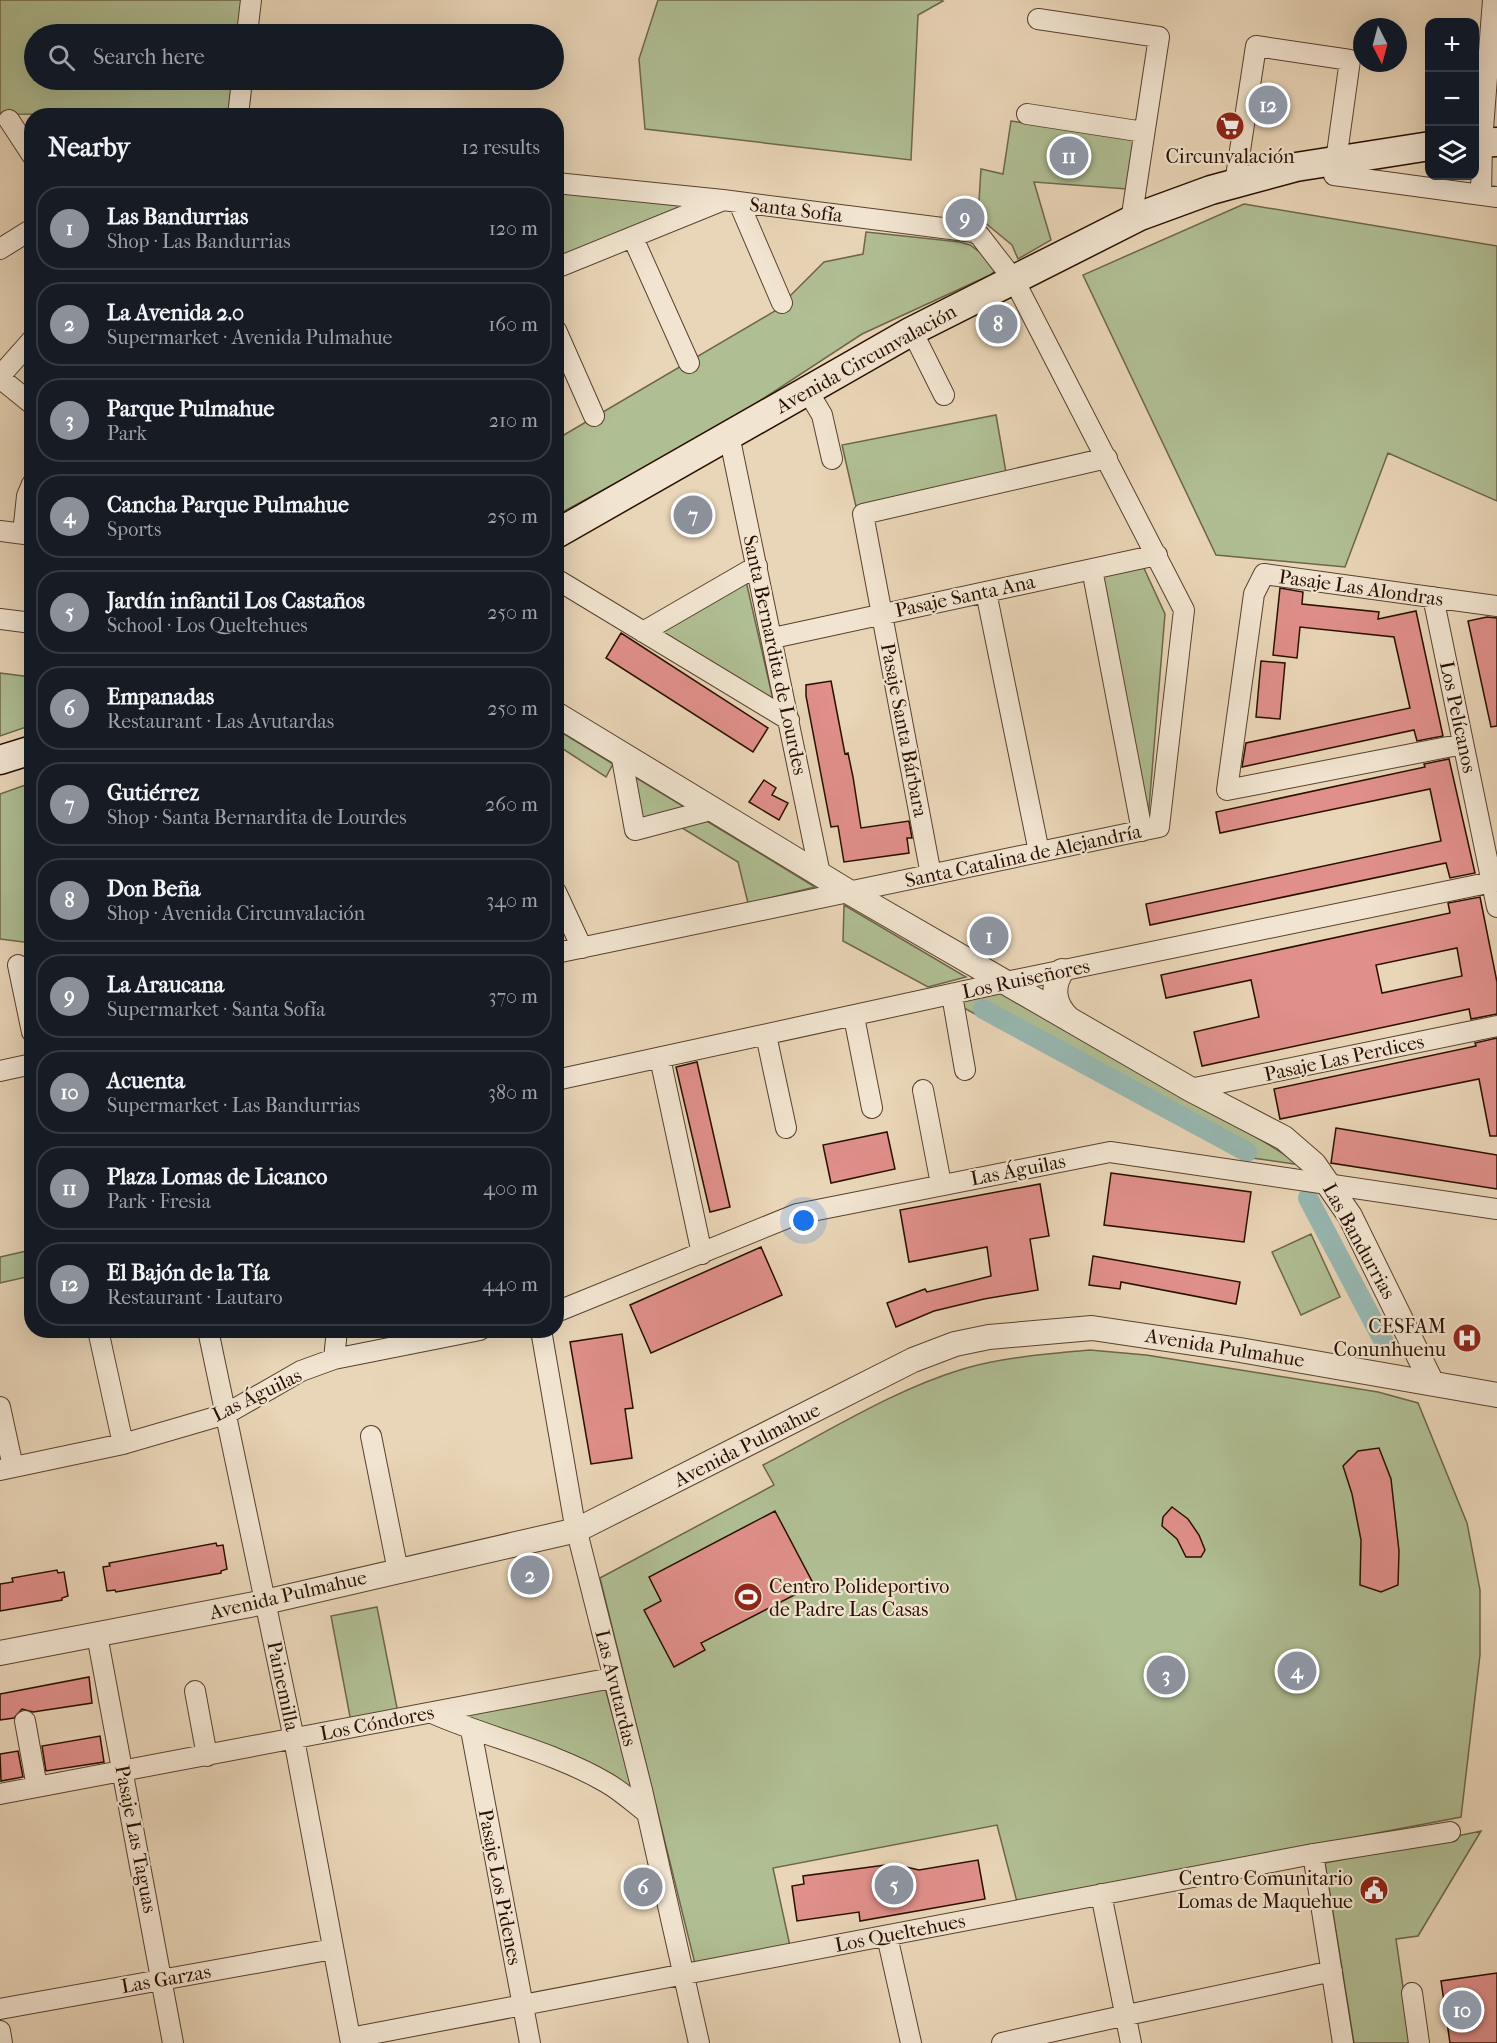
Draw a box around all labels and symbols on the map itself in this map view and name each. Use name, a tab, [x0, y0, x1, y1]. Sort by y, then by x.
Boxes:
north arrow	[1353, 18, 1407, 72]
pin: 12	[1248, 82, 1288, 128]
supermarket icon: Circunvalación	[1214, 110, 1246, 142]
pin: 11	[1050, 134, 1088, 178]
place label: Circunvalación	[1165, 145, 1295, 168]
street label: Santa Sofía	[748, 193, 845, 227]
pin: 9	[946, 196, 984, 240]
street label: Avenida Circunvalación	[771, 300, 961, 419]
pin: 8	[978, 302, 1018, 346]
pin: 7	[674, 492, 712, 538]
street label: Santa Bernardita de Lourdes	[738, 533, 812, 777]
street label: Pasaje Las Alondras	[1277, 565, 1445, 611]
street label: Pasaje Santa Ana	[893, 570, 1038, 622]
street label: Pasaje Santa Bárbara	[876, 641, 932, 820]
street label: Los Pelícanos	[1435, 659, 1481, 775]
street label: Santa Catalina de Alejandría	[903, 820, 1144, 892]
pin: 1	[970, 914, 1008, 958]
street label: Los Ruiseñores	[960, 954, 1092, 1004]
street label: Pasaje Las Perdices	[1262, 1030, 1426, 1086]
street label: Las Águilas	[968, 1149, 1068, 1190]
street label: Las Bandurrias	[1318, 1179, 1400, 1303]
your location	[789, 1206, 818, 1235]
place label: CESFAM Conunhuenu	[1333, 1315, 1447, 1361]
hospital icon: CESFAM Conunhuenu	[1451, 1322, 1483, 1354]
street label: Avenida Pulmahue	[1143, 1324, 1306, 1372]
street label: Las Águilas	[208, 1363, 305, 1426]
street label: Avenida Pulmahue	[669, 1398, 824, 1492]
pin: 2	[510, 1552, 550, 1598]
street label: Avenida Pulmahue	[206, 1566, 369, 1625]
place label: Centro Polideportivo de Padre Las Casas	[769, 1575, 949, 1621]
sports icon: Centro Polideportivo de Padre Las Casas	[732, 1581, 764, 1613]
street label: Las Avutardas	[590, 1627, 642, 1749]
street label: Painemilla	[262, 1639, 304, 1734]
pin: 4	[1278, 1648, 1316, 1694]
pin: 3	[1146, 1652, 1186, 1698]
street label: Los Cóndores	[318, 1701, 436, 1745]
street label: Pasaje Las Taguas	[110, 1763, 162, 1915]
street label: Pasaje Los Pidenes	[474, 1807, 526, 1967]
pin: 5	[874, 1862, 914, 1908]
pin: 6	[624, 1864, 662, 1910]
place label: Centro Comunitario Lomas de Maquehue	[1177, 1867, 1353, 1913]
public building icon: Centro Comunitario Lomas de Maquehue	[1358, 1874, 1390, 1906]
street label: Los Queltehues	[833, 1909, 967, 1957]
street label: Las Garzas	[119, 1960, 213, 1998]
pin: 10	[1442, 1988, 1482, 2032]

